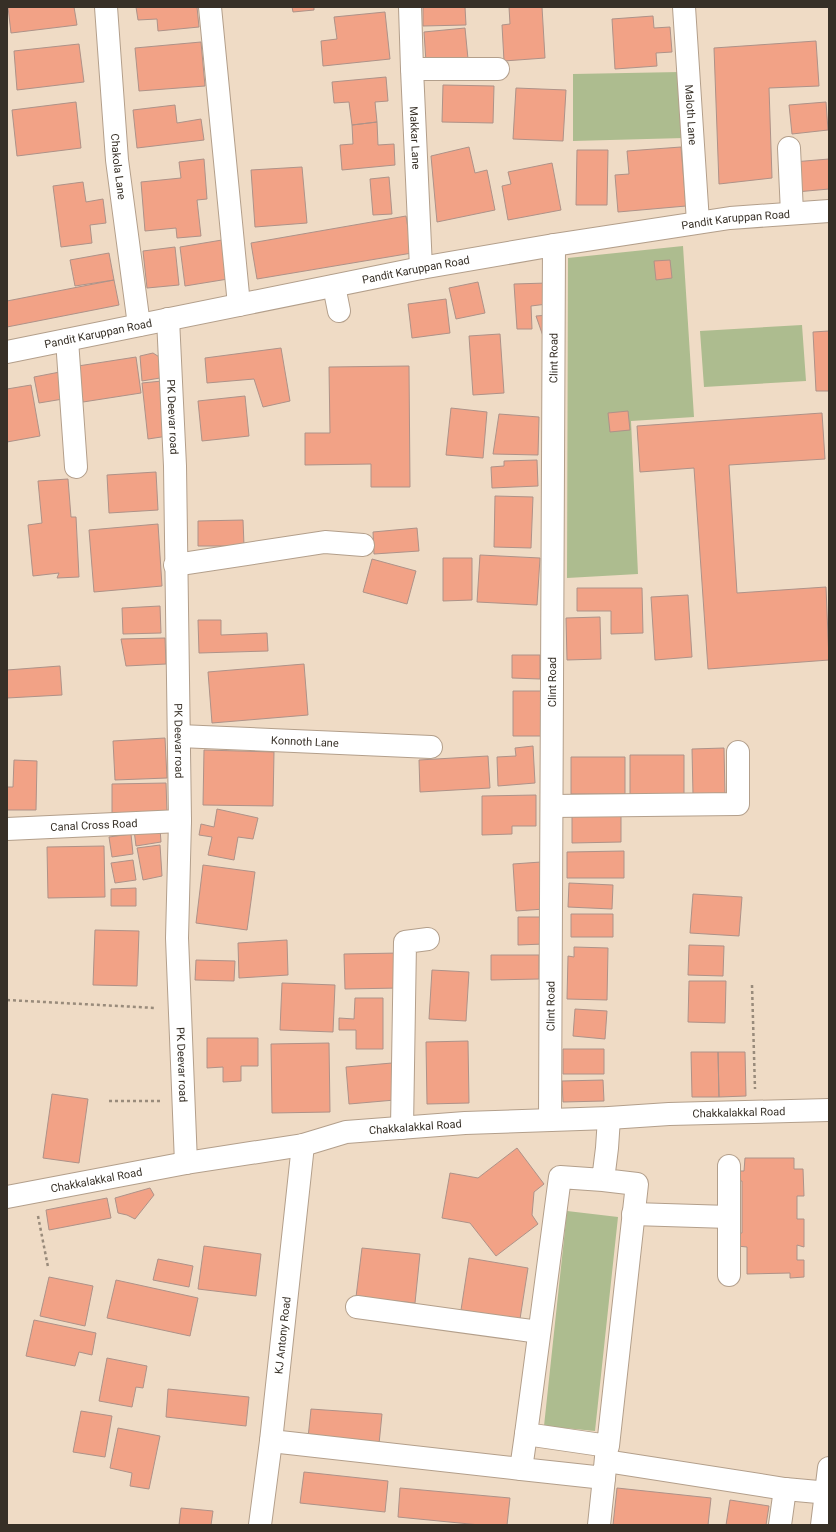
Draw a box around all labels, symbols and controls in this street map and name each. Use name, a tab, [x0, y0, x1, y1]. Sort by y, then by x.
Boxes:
street label: Maloth Lane	[683, 84, 699, 146]
street label: Makkar Lane	[407, 106, 423, 170]
street label: Chakola Lane	[109, 133, 129, 200]
street label: Pandit Karuppan Road	[680, 207, 791, 232]
street label: Pandit Karuppan Road	[361, 253, 471, 286]
street label: Pandit Karuppan Road	[43, 316, 153, 351]
street label: Clint Road	[547, 333, 560, 383]
street label: PK Deevar road	[164, 379, 181, 455]
street label: Clint Road	[545, 657, 559, 707]
street label: PK Deevar road	[172, 703, 186, 779]
street label: Konnoth Lane	[271, 734, 339, 749]
street label: Canal Cross Road	[50, 816, 138, 833]
street label: Clint Road	[544, 981, 557, 1031]
street label: PK Deevar road	[174, 1027, 190, 1103]
street label: Chakkalakkal Road	[692, 1105, 785, 1120]
street label: Chakkalakkal Road	[369, 1117, 462, 1137]
street label: Chakkalakkal Road	[50, 1165, 143, 1195]
street label: KJ Antony Road	[272, 1296, 293, 1375]

